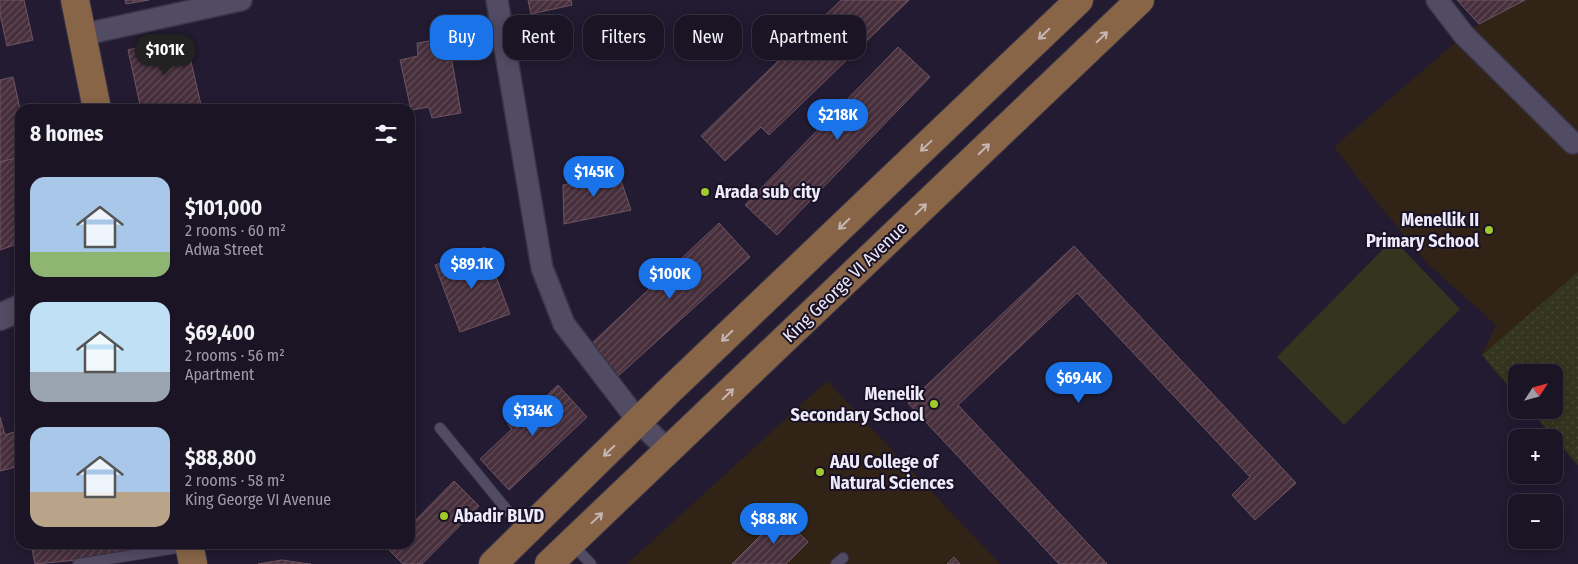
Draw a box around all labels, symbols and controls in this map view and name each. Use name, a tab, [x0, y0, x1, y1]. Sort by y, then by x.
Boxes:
chip: Buy	[430, 15, 493, 60]
chip: Rent	[503, 15, 573, 60]
chip: Filters	[583, 15, 664, 60]
chip: New	[674, 15, 742, 60]
chip: Apartment	[752, 15, 866, 60]
one-way arrow	[1037, 28, 1050, 40]
one-way arrow	[1095, 31, 1108, 43]
pin: $101K	[130, 34, 200, 76]
text: $101K	[146, 40, 184, 59]
pin: $218K	[803, 98, 873, 141]
text: $218K	[818, 105, 858, 124]
icon: filters	[372, 120, 400, 148]
text: 8 homes	[30, 121, 104, 147]
one-way arrow	[920, 140, 933, 152]
one-way arrow	[978, 143, 991, 155]
pin: $145K	[559, 156, 629, 198]
text: $145K	[574, 162, 614, 181]
place label: Arada sub city	[714, 181, 821, 203]
marker: Arada sub city	[699, 186, 711, 198]
text: $101,000	[185, 195, 262, 221]
icon: home	[70, 197, 130, 257]
one-way arrow	[915, 204, 927, 216]
place label: Menellik II Primary School	[1366, 209, 1479, 252]
street label: King George VI Avenue	[778, 217, 912, 347]
one-way arrow	[838, 218, 851, 230]
text: 2 rooms · 60 m²	[185, 221, 286, 240]
marker: Menellik II Primary School	[1483, 224, 1495, 236]
text: Adwa Street	[185, 240, 263, 259]
pin: $89.1K	[431, 248, 513, 290]
text: $89.1K	[451, 254, 493, 273]
pin: $100K	[635, 258, 705, 300]
text: $100K	[650, 264, 690, 283]
text: $69,400	[185, 320, 255, 346]
icon: home	[70, 322, 130, 382]
one-way arrow	[721, 330, 733, 342]
text: 2 rooms · 56 m²	[185, 346, 285, 365]
pin: $69.4K	[1038, 362, 1120, 404]
north arrow	[1508, 364, 1562, 419]
map controls	[1508, 364, 1563, 549]
text: Apartment	[185, 365, 254, 384]
text: $69.4K	[1056, 368, 1102, 387]
place label: Menelik Secondary School	[791, 383, 925, 426]
one-way arrow	[722, 388, 734, 400]
pin: $134K	[498, 394, 568, 437]
marker: Menelik Secondary School	[928, 398, 940, 410]
text: $134K	[513, 401, 553, 420]
button: +	[1508, 429, 1563, 484]
text: $88,800	[185, 445, 256, 471]
one-way arrow	[603, 445, 615, 457]
icon: home	[70, 447, 130, 507]
place label: AAU College of Natural Sciences	[829, 451, 954, 494]
marker: AAU College of Natural Sciences	[814, 466, 826, 478]
text: 2 rooms · 58 m²	[185, 471, 285, 490]
text: King George VI Avenue	[185, 490, 331, 509]
button: −	[1508, 494, 1563, 549]
pin: $88.8K	[733, 502, 815, 545]
place label: Abadir BLVD	[453, 505, 545, 527]
text: $88.8K	[751, 509, 797, 528]
marker: Abadir BLVD	[438, 510, 450, 522]
one-way arrow	[591, 512, 604, 524]

